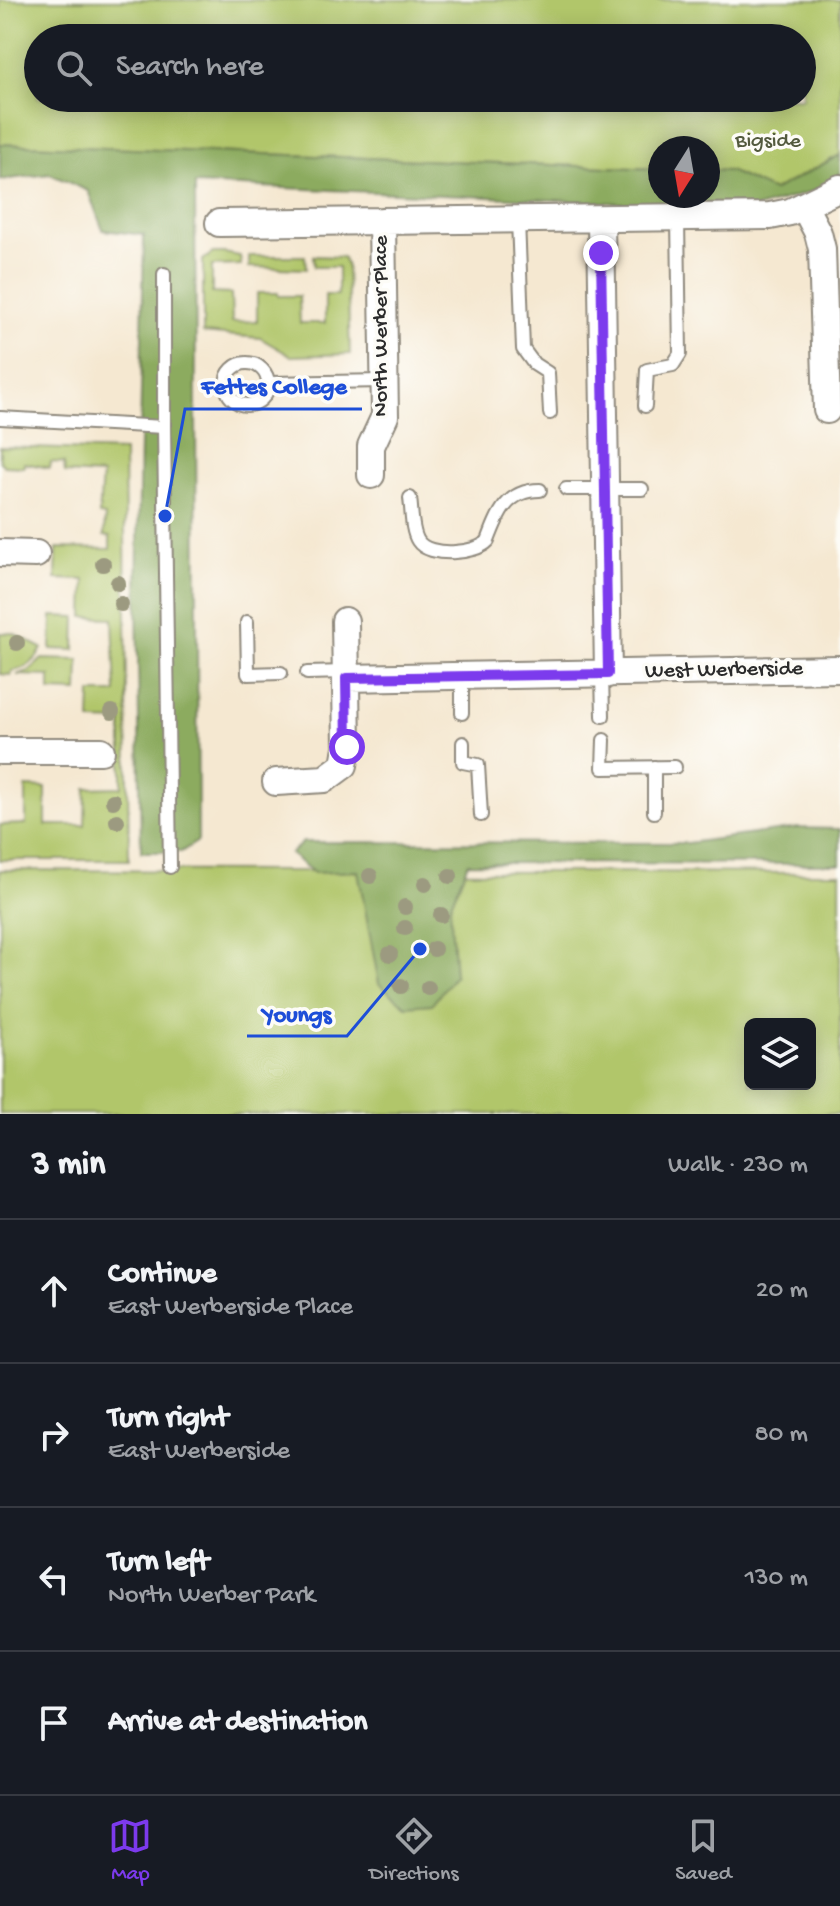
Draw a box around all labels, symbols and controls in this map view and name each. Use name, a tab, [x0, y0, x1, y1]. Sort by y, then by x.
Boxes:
search box	[24, 24, 816, 112]
icon: search	[52, 46, 96, 90]
text: Search here	[116, 51, 264, 86]
park label: Bigside	[734, 129, 801, 155]
north arrow	[648, 136, 720, 208]
street label: North Werber Place	[369, 235, 395, 417]
route end	[583, 235, 619, 271]
callout: Fettes College	[185, 361, 362, 409]
text: Fettes College	[200, 374, 348, 403]
street label: West Werberside	[645, 657, 804, 685]
route start	[329, 729, 365, 765]
callout: Youngs	[247, 988, 347, 1036]
text: Youngs	[260, 1002, 333, 1031]
map controls	[744, 1018, 816, 1090]
button: layers	[744, 1018, 816, 1090]
text: 3 min	[32, 1146, 105, 1186]
text: Walk · 230 m	[668, 1151, 808, 1182]
text: Continue	[108, 1258, 217, 1293]
icon: ahead	[32, 1269, 76, 1313]
text: 20 m	[756, 1276, 808, 1307]
text: East Werberside Place	[108, 1293, 353, 1324]
text: Turn right	[108, 1402, 228, 1437]
icon: right	[32, 1413, 76, 1457]
text: 80 m	[754, 1420, 808, 1451]
text: East Werberside	[108, 1437, 290, 1468]
text: Turn left	[108, 1546, 209, 1581]
icon: left	[32, 1557, 76, 1601]
text: 130 m	[745, 1564, 808, 1595]
text: North Werber Park	[108, 1581, 315, 1612]
icon: arrive	[32, 1701, 76, 1745]
text: Arrive at destination	[108, 1706, 368, 1741]
tab: Map	[108, 1814, 152, 1888]
tab: Directions	[369, 1814, 459, 1888]
tab: Saved	[675, 1814, 732, 1888]

